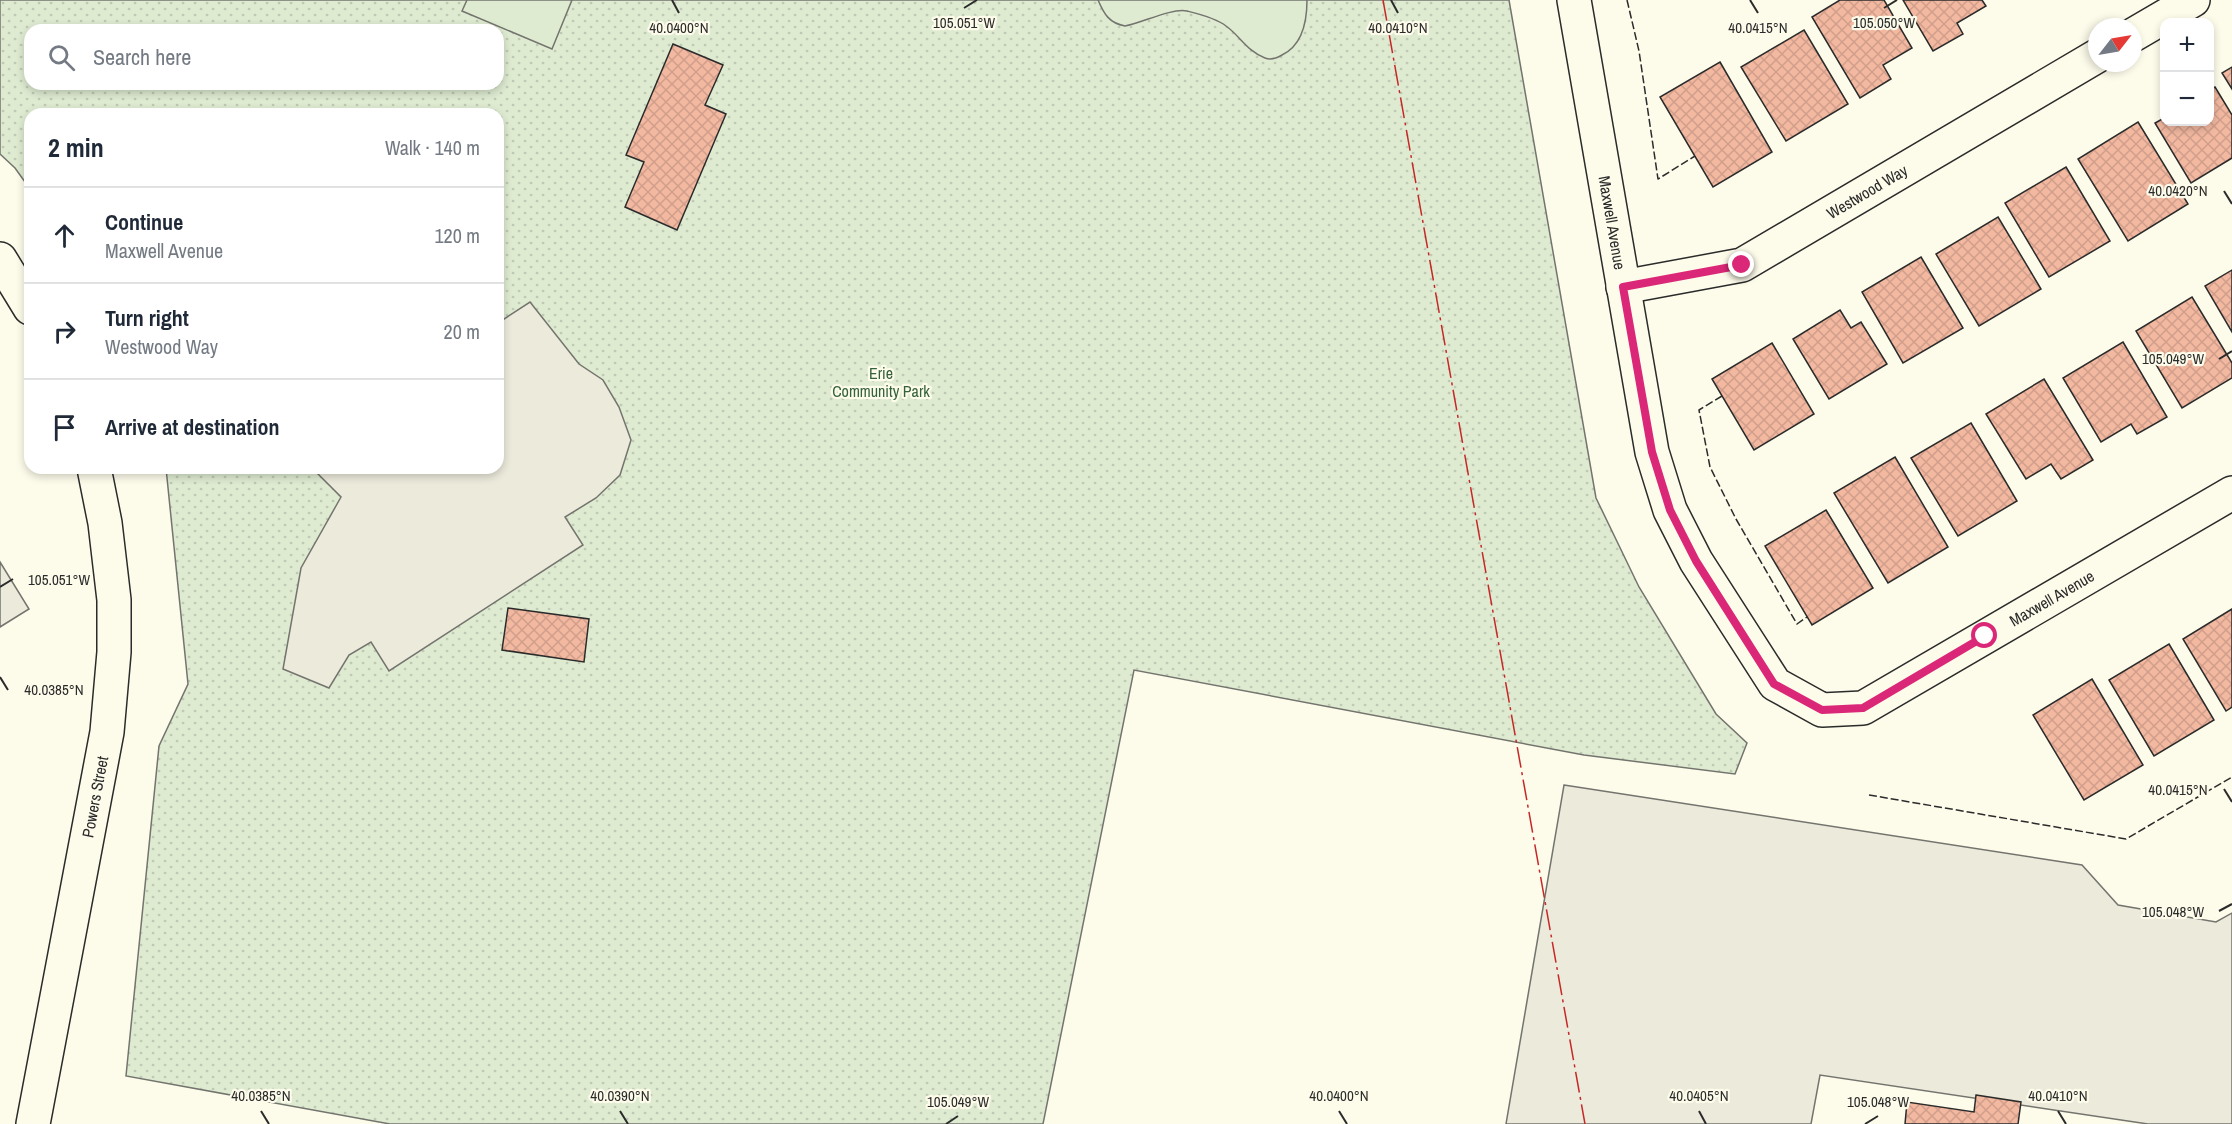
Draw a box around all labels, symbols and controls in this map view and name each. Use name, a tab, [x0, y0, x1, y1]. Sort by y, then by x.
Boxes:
text: 105.051°W	[933, 12, 995, 33]
text: 105.050°W	[1853, 12, 1915, 33]
text: 40.0400°N	[649, 17, 709, 38]
text: 40.0410°N	[1368, 17, 1428, 38]
text: 40.0415°N	[1728, 17, 1788, 38]
north arrow	[2088, 18, 2142, 72]
map controls	[2160, 18, 2214, 126]
button: +	[2160, 18, 2214, 72]
search box	[24, 24, 504, 90]
icon: search	[45, 41, 78, 74]
text: Search here	[93, 42, 191, 72]
button: −	[2160, 72, 2214, 126]
text: 2 min	[48, 130, 104, 165]
text: Walk · 140 m	[385, 134, 480, 161]
street label: Westwood Way	[1822, 159, 1912, 224]
street label: Maxwell Avenue	[1594, 174, 1631, 271]
text: 40.0420°N	[2148, 180, 2208, 201]
text: Continue	[105, 207, 183, 237]
icon: ahead	[48, 219, 81, 252]
text: 120 m	[434, 222, 480, 249]
text: Maxwell Avenue	[105, 237, 223, 264]
route end	[1728, 251, 1754, 277]
text: Turn right	[105, 303, 189, 333]
icon: right	[48, 315, 81, 348]
text: 20 m	[444, 318, 480, 345]
text: Westwood Way	[105, 333, 218, 360]
text: 105.049°W	[2142, 348, 2204, 369]
park label: Erie Community Park	[832, 362, 930, 402]
icon: arrive	[48, 411, 81, 444]
text: Arrive at destination	[105, 412, 279, 442]
street label: Maxwell Avenue	[2005, 565, 2098, 631]
text: 105.051°W	[28, 569, 90, 590]
route start	[1971, 622, 1997, 648]
text: 40.0385°N	[24, 679, 84, 700]
street label: Powers Street	[76, 754, 113, 839]
text: 40.0415°N	[2148, 779, 2208, 800]
text: 105.048°W	[2142, 901, 2204, 922]
text: 40.0385°N	[231, 1085, 291, 1106]
text: 40.0390°N	[590, 1085, 650, 1106]
text: 40.0400°N	[1309, 1085, 1369, 1106]
text: 40.0405°N	[1669, 1085, 1729, 1106]
text: 40.0410°N	[2028, 1085, 2088, 1106]
text: 105.049°W	[927, 1091, 989, 1112]
text: 105.048°W	[1847, 1091, 1909, 1112]

